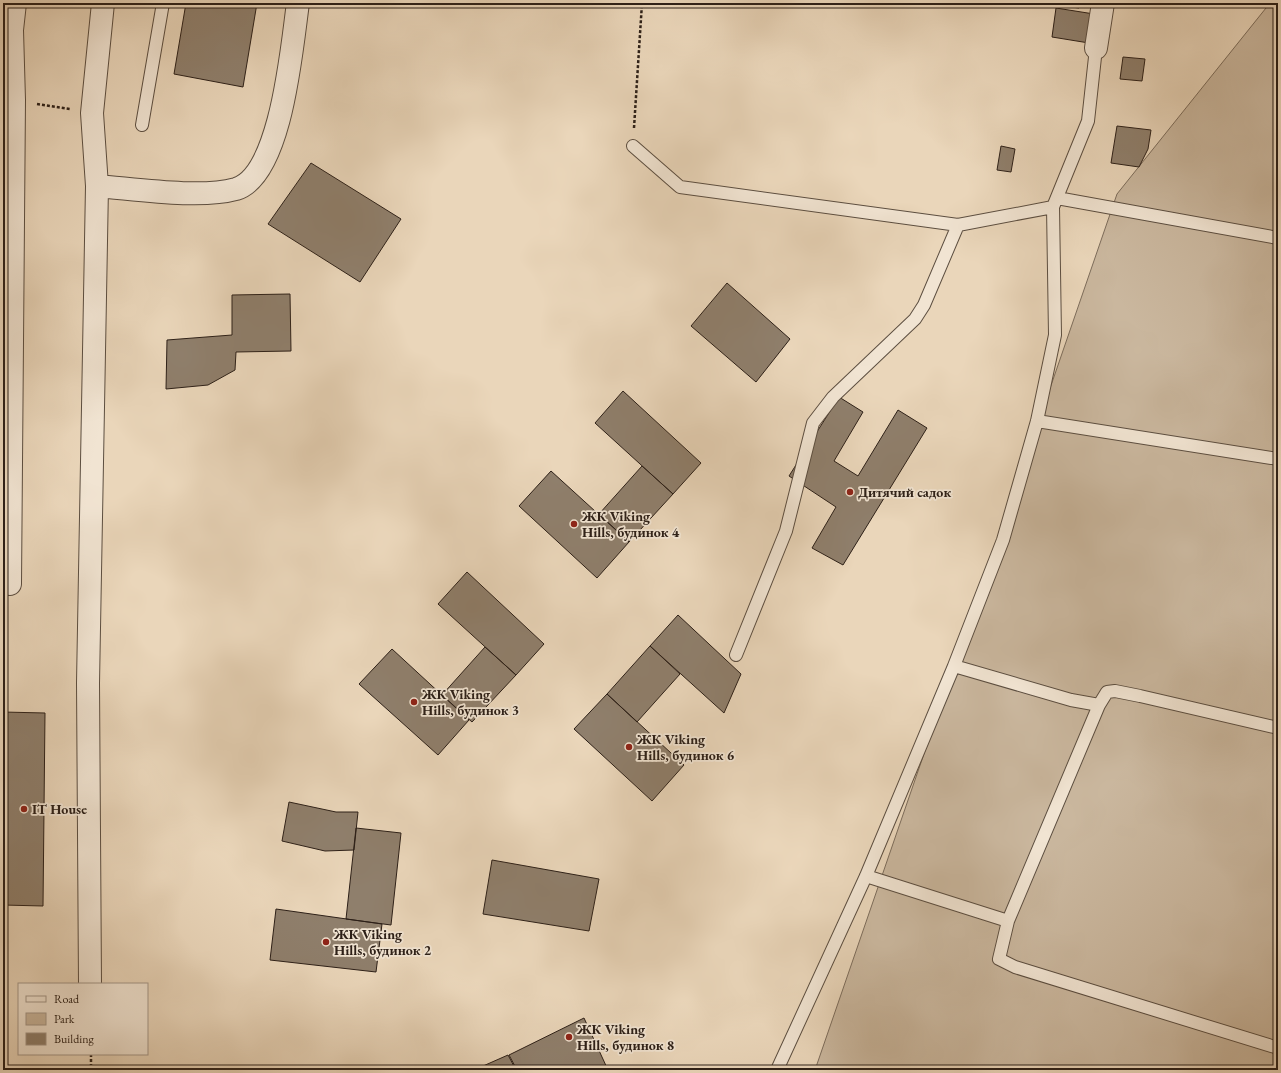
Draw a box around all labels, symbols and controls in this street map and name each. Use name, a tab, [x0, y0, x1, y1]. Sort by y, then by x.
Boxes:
place label: Дитячий садок	[858, 483, 951, 501]
marker: Дитячий садок	[845, 487, 855, 497]
place label: ЖК Viking Hills, будинок 4	[581, 507, 680, 541]
marker: ЖК Viking Hills, будинок 4	[569, 519, 579, 529]
place label: ЖК Viking Hills, будинок 3	[421, 685, 519, 719]
marker: ЖК Viking Hills, будинок 3	[409, 697, 419, 707]
place label: ЖК Viking Hills, будинок 6	[636, 730, 735, 764]
marker: ЖК Viking Hills, будинок 6	[624, 742, 634, 752]
place label: IT House	[32, 800, 87, 818]
marker: IT House	[19, 804, 29, 814]
place label: ЖК Viking Hills, будинок 2	[333, 925, 432, 959]
marker: ЖК Viking Hills, будинок 2	[321, 937, 331, 947]
legend	[18, 983, 148, 1055]
text: Road	[54, 991, 80, 1007]
text: Park	[54, 1011, 75, 1027]
place label: ЖК Viking Hills, будинок 8	[576, 1020, 674, 1054]
text: Building	[54, 1031, 95, 1047]
marker: ЖК Viking Hills, будинок 8	[564, 1032, 574, 1042]

